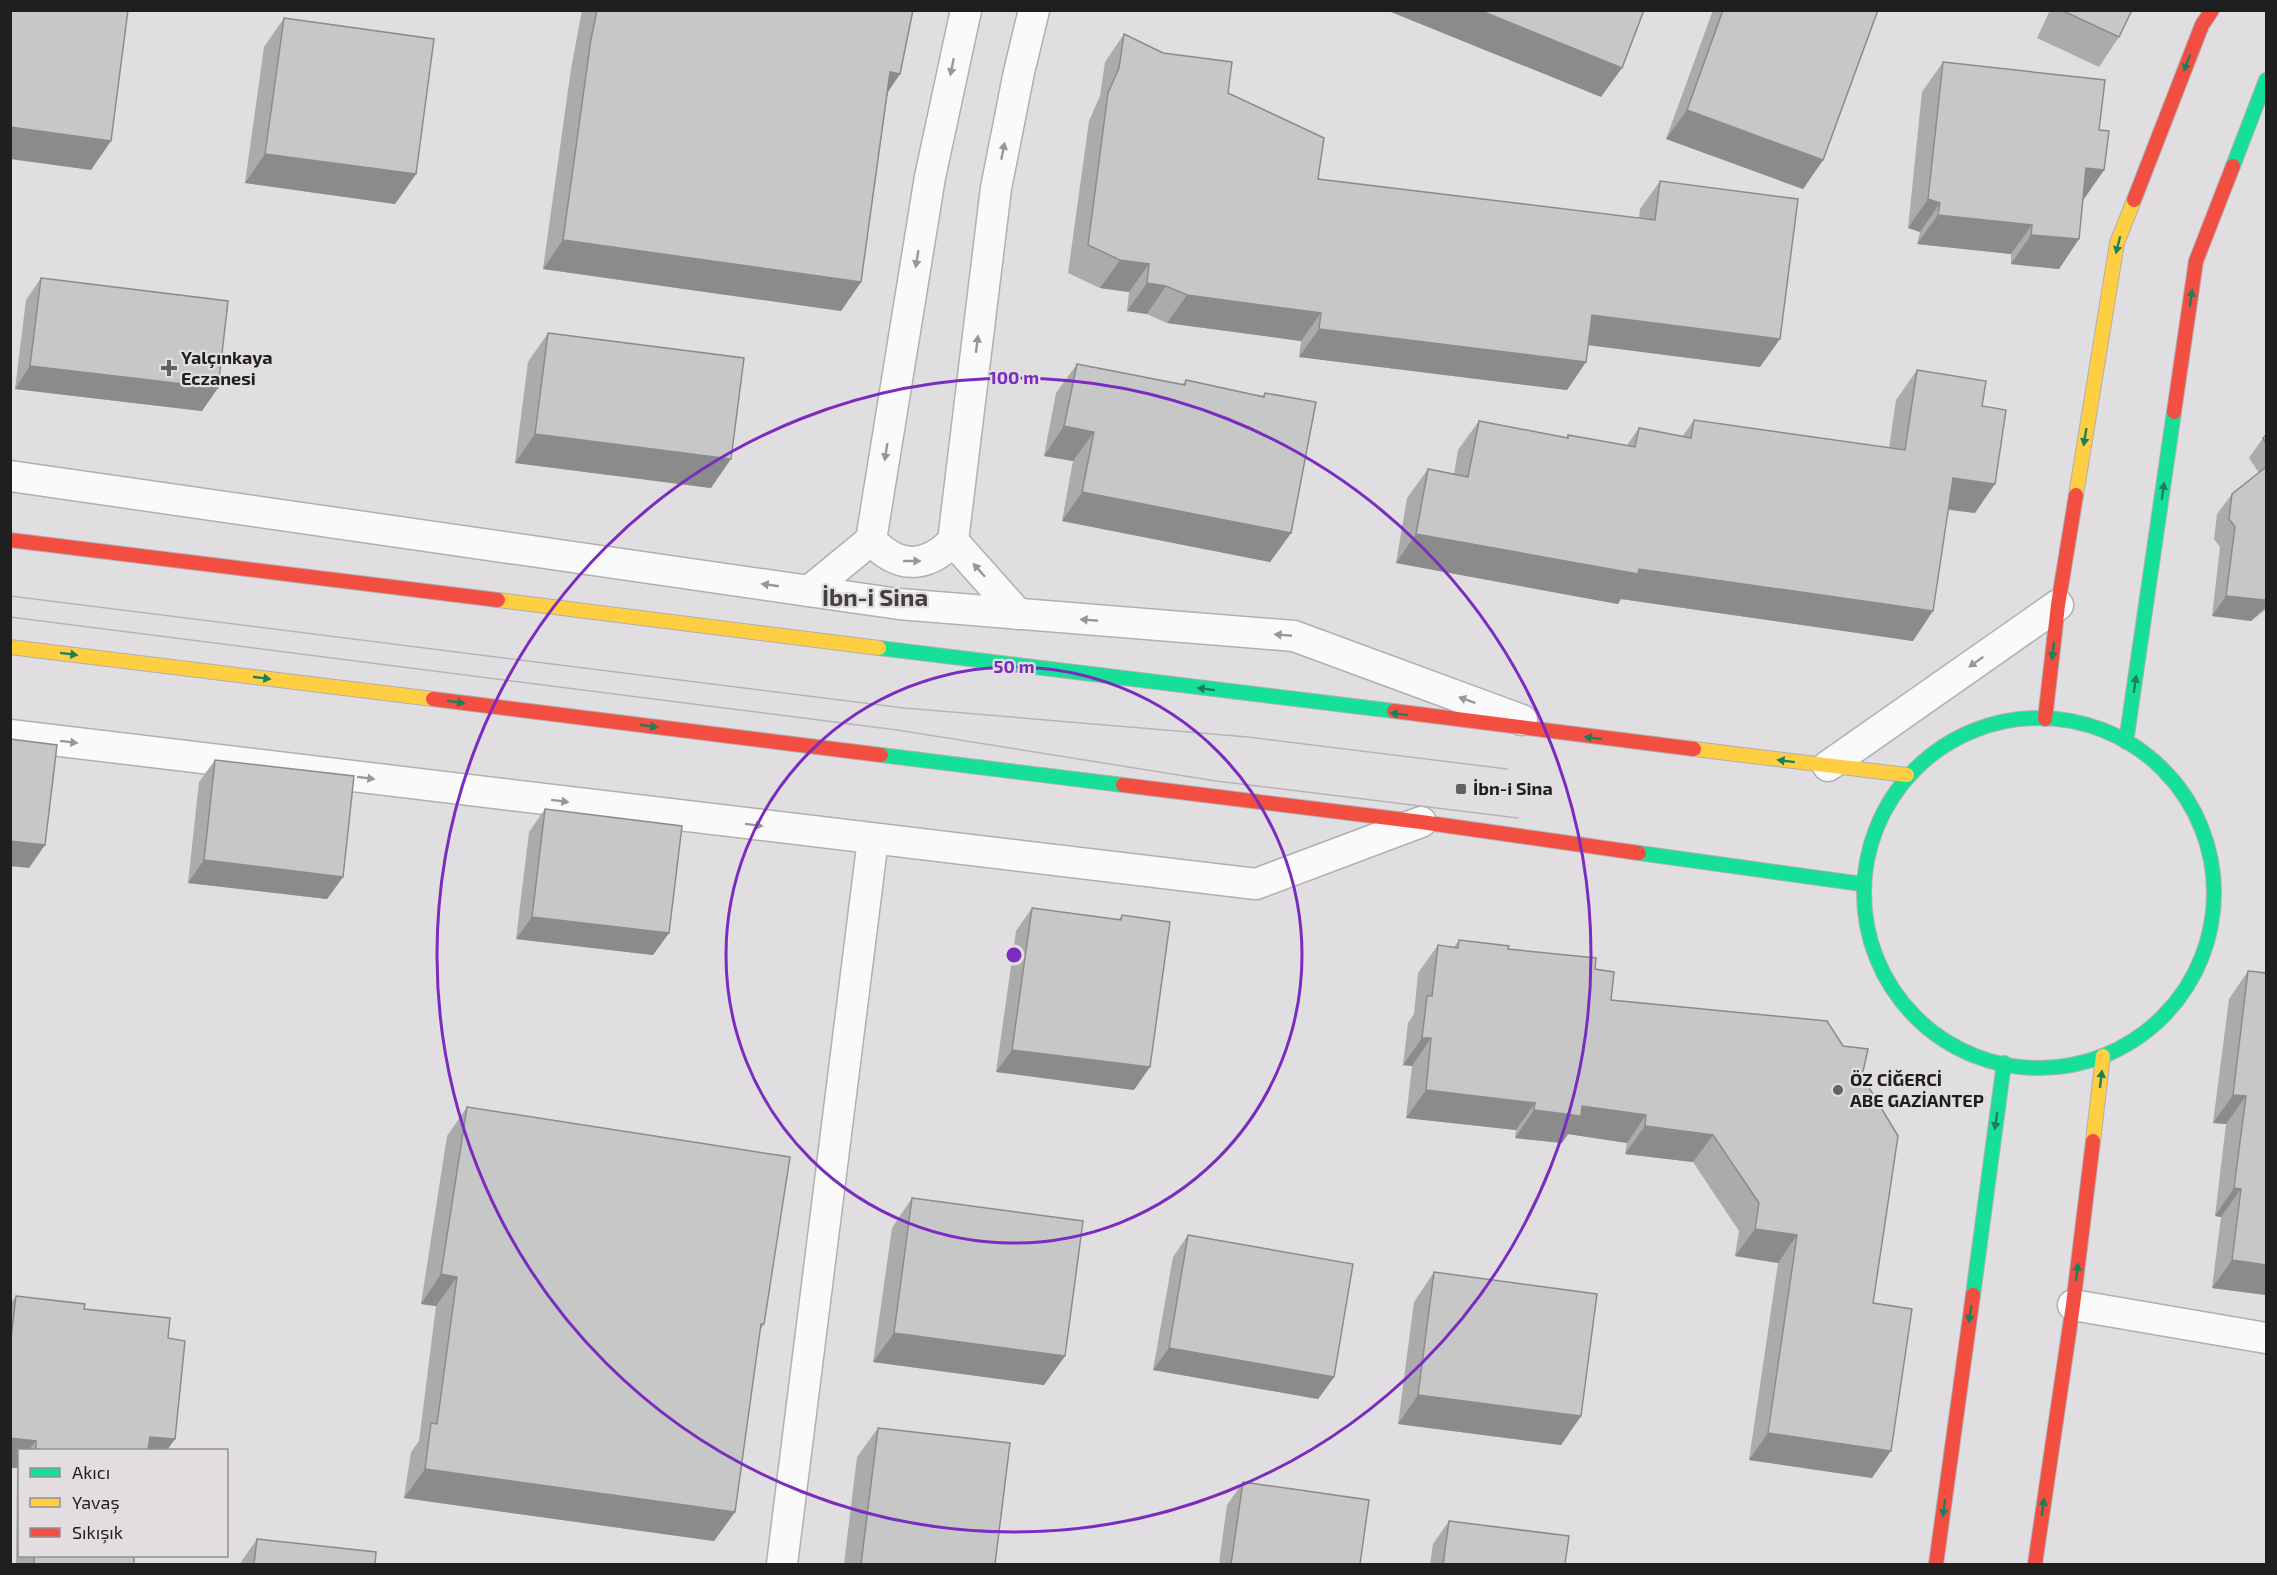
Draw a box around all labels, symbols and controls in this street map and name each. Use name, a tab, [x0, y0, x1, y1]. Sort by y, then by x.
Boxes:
one-way arrow	[2182, 54, 2191, 72]
one-way arrow	[947, 58, 957, 77]
one-way arrow	[999, 141, 1008, 160]
one-way arrow	[2112, 236, 2122, 254]
one-way arrow	[912, 250, 921, 269]
one-way arrow	[2186, 289, 2195, 308]
one-way arrow	[972, 335, 982, 354]
place label: Yalçınkaya Eczanesi	[181, 346, 273, 389]
marker: Yalçınkaya Eczanesi	[162, 361, 176, 375]
text: 100 m	[989, 366, 1039, 388]
one-way arrow	[2081, 428, 2090, 447]
one-way arrow	[881, 442, 890, 461]
one-way arrow	[2158, 482, 2167, 501]
one-way arrow	[903, 556, 922, 566]
one-way arrow	[973, 562, 986, 578]
one-way arrow	[760, 581, 779, 590]
district label: İbn-i Sina	[822, 582, 928, 611]
one-way arrow	[1079, 615, 1098, 624]
one-way arrow	[1274, 631, 1293, 640]
one-way arrow	[2048, 641, 2058, 660]
one-way arrow	[59, 649, 78, 659]
text: 50 m	[993, 655, 1035, 677]
one-way arrow	[1968, 656, 1984, 668]
one-way arrow	[253, 673, 272, 683]
one-way arrow	[2130, 675, 2139, 694]
one-way arrow	[1196, 685, 1215, 694]
one-way arrow	[1458, 694, 1476, 704]
one-way arrow	[446, 697, 465, 707]
one-way arrow	[1390, 709, 1409, 718]
one-way arrow	[640, 721, 659, 731]
one-way arrow	[1583, 733, 1602, 743]
one-way arrow	[59, 737, 78, 747]
one-way arrow	[1777, 756, 1796, 765]
one-way arrow	[357, 773, 376, 783]
place label: İbn-i Sina	[1473, 777, 1553, 799]
marker: İbn-i Sina	[1454, 782, 1468, 796]
one-way arrow	[551, 797, 570, 806]
one-way arrow	[744, 820, 763, 829]
centre of rings	[1004, 945, 1024, 965]
place label: ÖZ CİĞERCİ ABE GAZİANTEP	[1850, 1068, 1984, 1111]
one-way arrow	[2096, 1069, 2105, 1088]
marker: ÖZ CİĞERCİ ABE GAZİANTEP	[1831, 1083, 1845, 1097]
one-way arrow	[1991, 1112, 2001, 1131]
one-way arrow	[2072, 1262, 2081, 1281]
one-way arrow	[1965, 1305, 1974, 1324]
legend	[18, 1449, 228, 1557]
text: Akıcı	[72, 1461, 110, 1483]
text: Yavaş	[72, 1491, 120, 1514]
one-way arrow	[2039, 1497, 2048, 1516]
one-way arrow	[1939, 1498, 1948, 1517]
text: Sıkışık	[72, 1521, 123, 1544]

